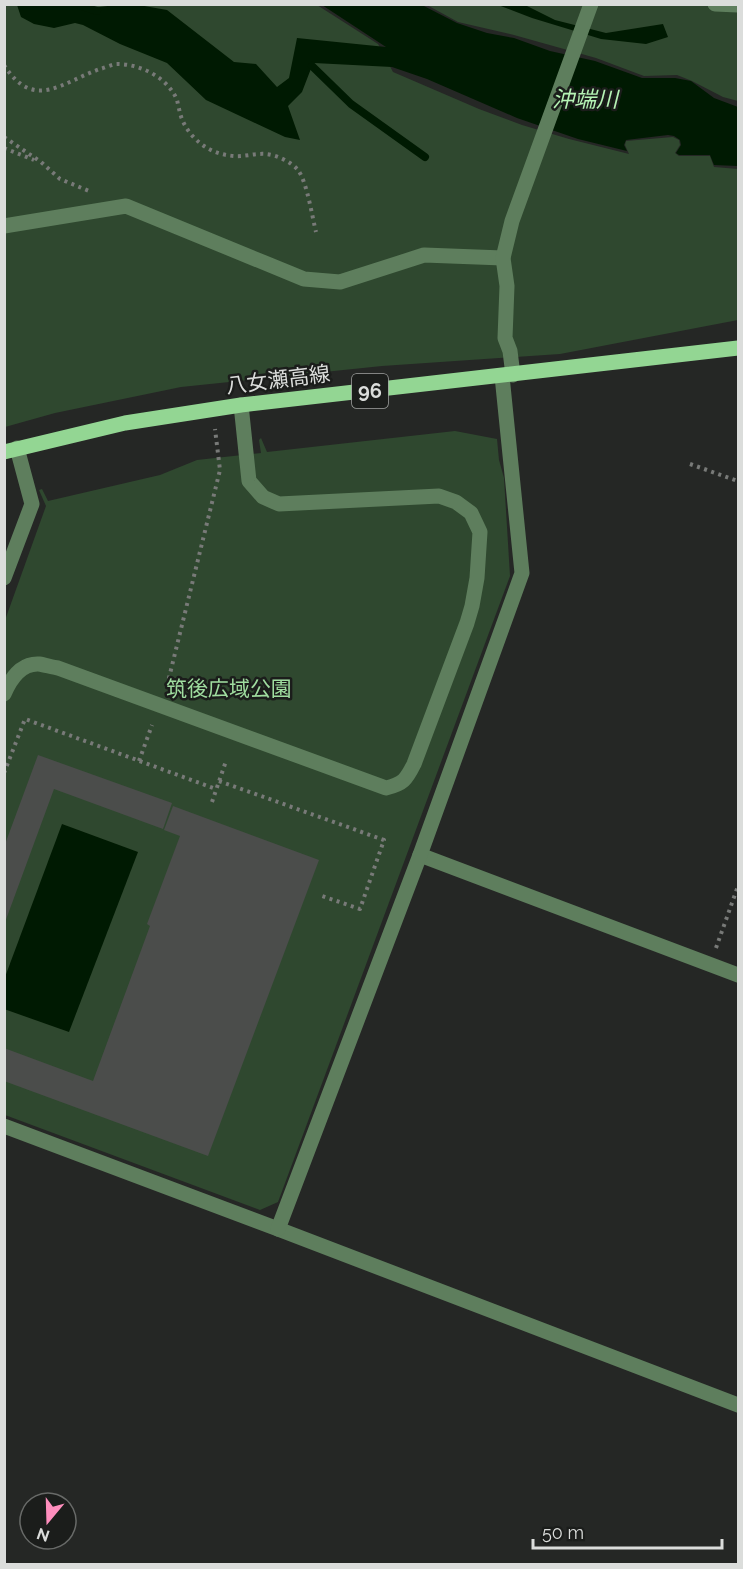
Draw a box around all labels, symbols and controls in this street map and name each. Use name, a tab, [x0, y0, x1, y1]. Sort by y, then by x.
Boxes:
water label: 沖端川	[552, 86, 620, 112]
street label: 八女瀬高線	[224, 361, 332, 398]
road number: 96	[352, 374, 388, 408]
park label: 筑後広域公園	[166, 676, 292, 701]
north arrow	[18, 1491, 78, 1551]
scale bar	[533, 1512, 722, 1550]
text: 50 m	[542, 1522, 584, 1543]
text: N	[34, 1524, 52, 1546]

